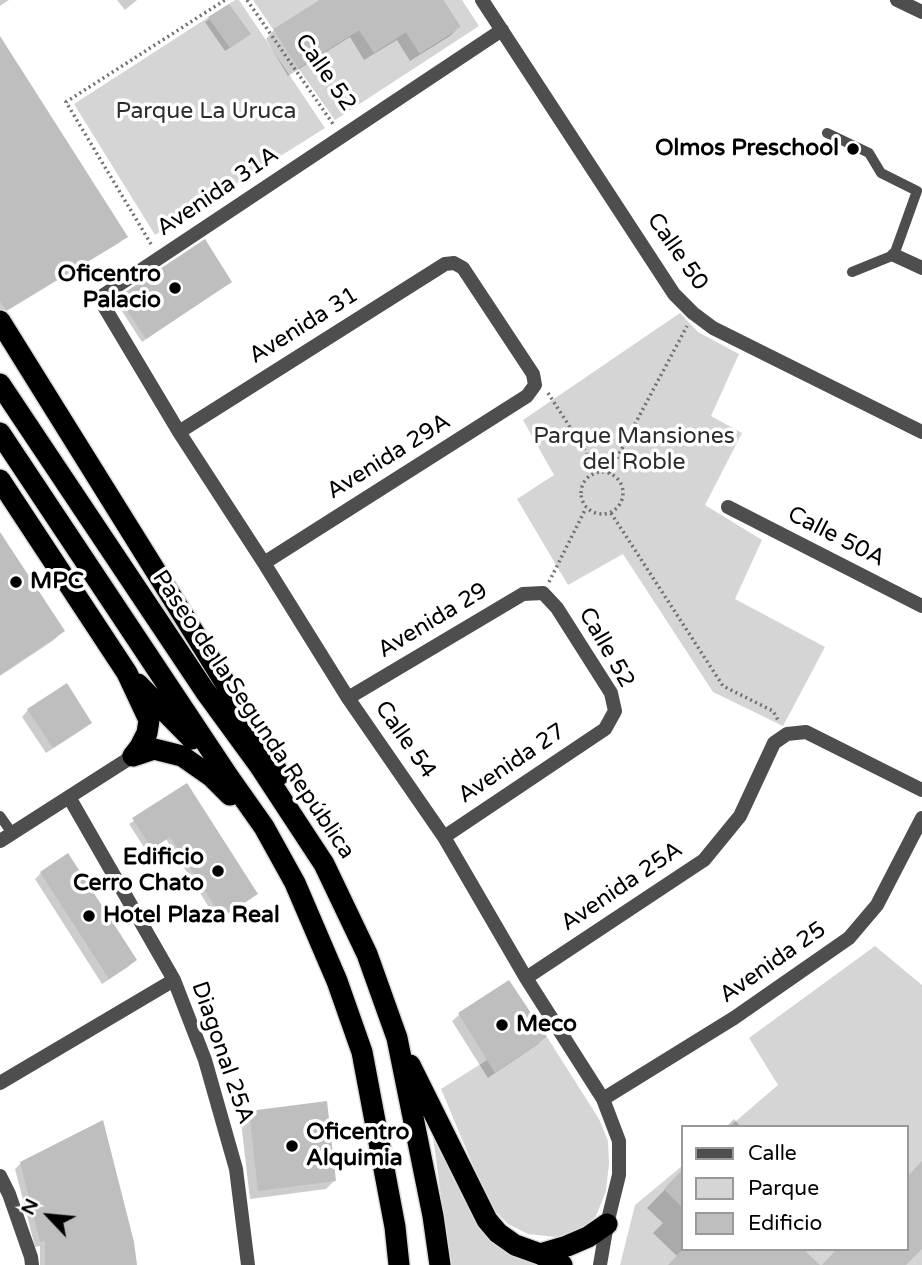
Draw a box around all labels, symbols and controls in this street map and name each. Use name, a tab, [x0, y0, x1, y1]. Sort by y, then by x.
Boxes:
street label: Calle 52	[288, 29, 362, 117]
park label: Parque La Uruca	[116, 98, 296, 126]
place label: Olmos Preschool	[655, 135, 839, 163]
street label: Avenida 31A	[152, 141, 284, 243]
marker: Olmos Preschool	[845, 141, 861, 157]
street label: Calle 50	[640, 208, 714, 296]
place label: Oficentro Palacio	[58, 261, 161, 315]
marker: Oficentro Palacio	[167, 280, 183, 296]
street label: Avenida 31	[244, 282, 364, 370]
street label: Avenida 29A	[322, 408, 456, 506]
park label: Parque Mansiones del Roble	[533, 423, 735, 477]
street label: Calle 50A	[783, 501, 889, 573]
street label: Paseo de la Segunda República	[146, 565, 360, 865]
place label: MPC	[30, 568, 84, 596]
marker: MPC	[8, 574, 24, 590]
street label: Avenida 29	[373, 577, 493, 665]
street label: Calle 52	[572, 603, 640, 693]
street label: Calle 54	[368, 696, 442, 784]
street label: Avenida 27	[453, 718, 571, 810]
street label: Avenida 25A	[556, 836, 688, 938]
place label: Edificio Cerro Chato	[73, 844, 204, 898]
marker: Edificio Cerro Chato	[210, 863, 226, 879]
place label: Hotel Plaza Real	[103, 902, 280, 930]
marker: Hotel Plaza Real	[81, 908, 97, 924]
street label: Avenida 25	[715, 916, 831, 1010]
street label: Diagonal 25A	[185, 978, 259, 1128]
place label: Meco	[516, 1011, 577, 1039]
marker: Meco	[494, 1017, 510, 1033]
place label: Oficentro Alquimia	[306, 1119, 409, 1173]
legend	[680, 1125, 908, 1251]
marker: Oficentro Alquimia	[284, 1138, 300, 1154]
text: Calle	[748, 1141, 797, 1166]
text: Parque	[748, 1176, 819, 1201]
north arrow	[14, 1181, 84, 1251]
text: N	[17, 1195, 43, 1218]
text: Edificio	[748, 1211, 822, 1236]

